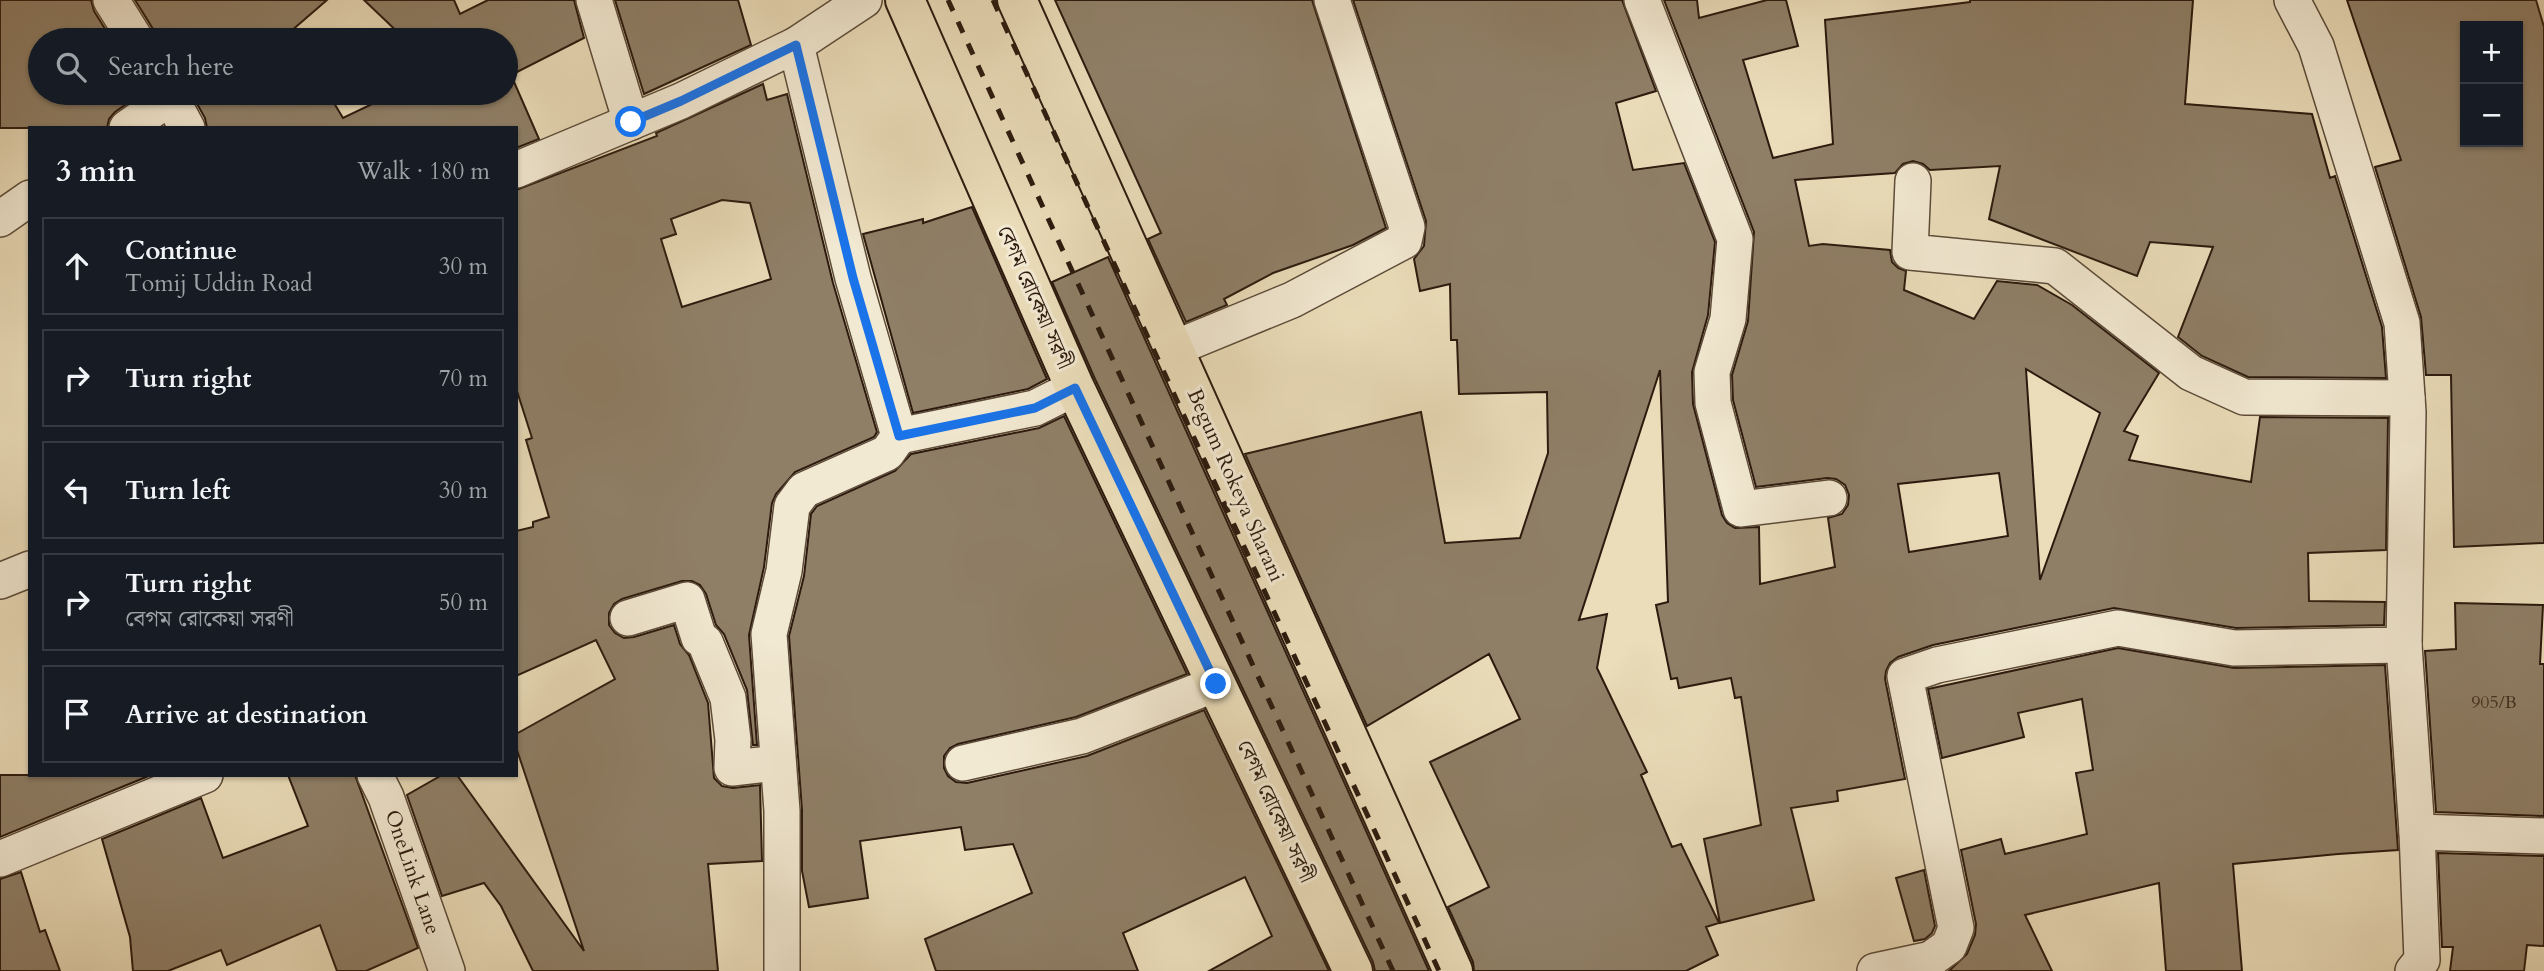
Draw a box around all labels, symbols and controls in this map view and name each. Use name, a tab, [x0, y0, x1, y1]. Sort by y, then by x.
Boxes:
map controls	[2460, 21, 2523, 147]
button: +	[2460, 21, 2523, 84]
search box	[28, 28, 518, 105]
icon: search	[52, 48, 90, 86]
text: Search here	[108, 49, 234, 84]
button: −	[2460, 84, 2523, 147]
route start	[615, 106, 646, 137]
text: 3 min	[56, 151, 136, 192]
text: Walk · 180 m	[357, 156, 490, 187]
street label: বেগম রোকেয়া সরণী	[990, 221, 1079, 374]
text: Continue	[125, 233, 237, 268]
icon: ahead	[58, 247, 96, 285]
text: 30 m	[439, 251, 488, 282]
text: Tomij Uddin Road	[125, 268, 312, 299]
icon: right	[58, 359, 96, 397]
text: Turn right	[125, 361, 252, 396]
text: 70 m	[439, 363, 488, 394]
street label: Begum Rokeya Sharani	[1180, 384, 1291, 587]
icon: left	[58, 471, 96, 509]
text: Turn left	[125, 473, 230, 508]
text: 30 m	[439, 475, 488, 506]
text: Turn right	[125, 566, 252, 601]
icon: right	[58, 583, 96, 621]
text: 50 m	[439, 587, 488, 618]
text: বেগম রোকেয়া সরণী	[125, 603, 294, 634]
route end	[1200, 668, 1231, 699]
house number: 905/B	[2471, 690, 2517, 715]
icon: arrive	[58, 695, 96, 733]
text: Arrive at destination	[125, 697, 368, 732]
street label: বেগম রোকেয়া সরণী	[1230, 735, 1321, 887]
street label: OneLink Lane	[378, 806, 447, 938]

